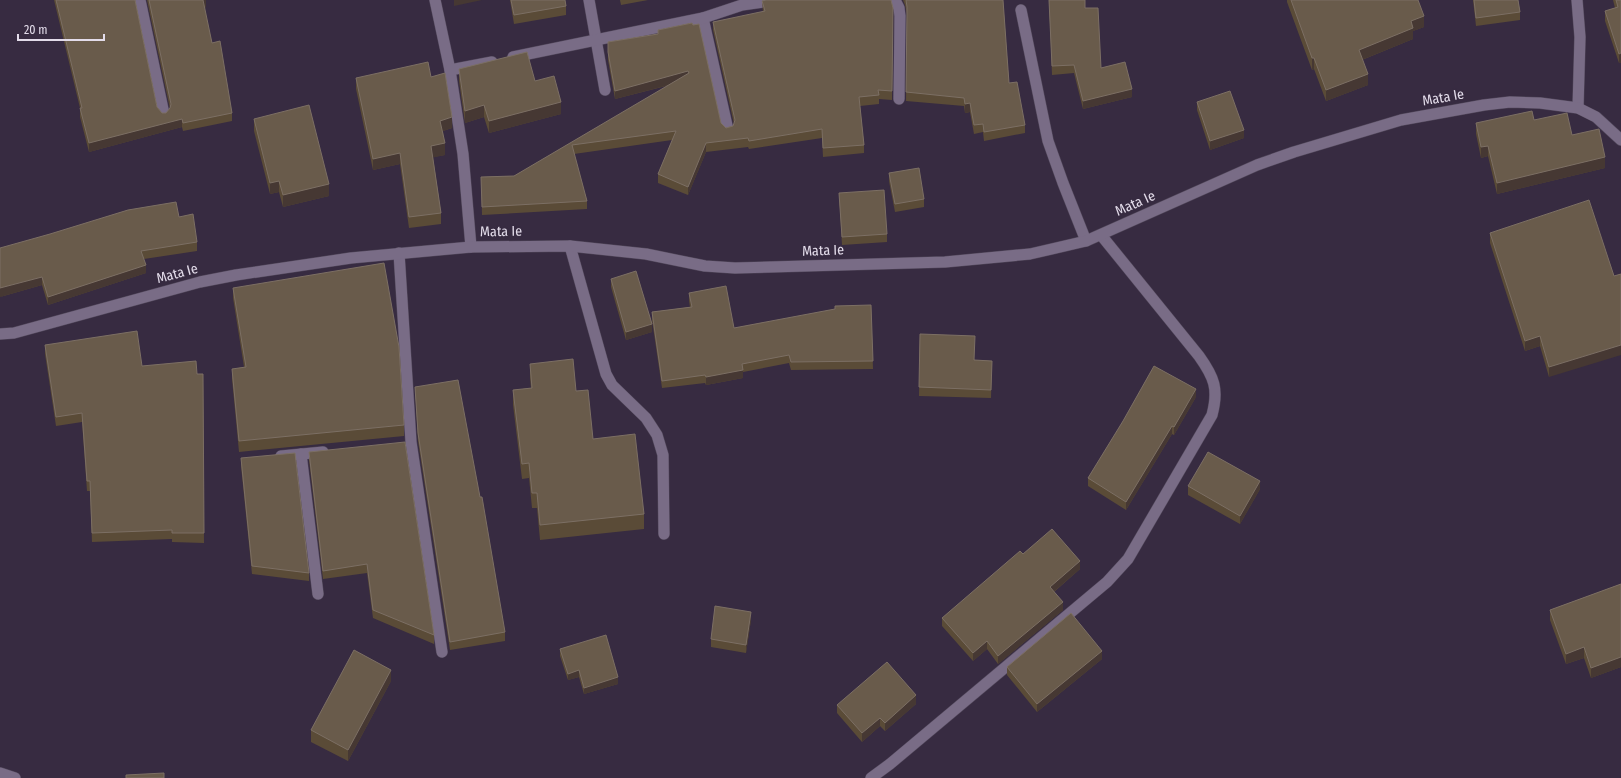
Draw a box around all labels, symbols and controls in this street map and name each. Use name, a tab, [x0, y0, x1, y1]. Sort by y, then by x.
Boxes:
scale bar	[18, 16, 104, 42]
text: 20 m	[24, 23, 48, 37]
street label: Mata Ie	[1421, 85, 1465, 110]
street label: Mata Ie	[1113, 187, 1158, 220]
street label: Mata Ie	[480, 223, 522, 240]
street label: Mata Ie	[802, 241, 844, 260]
street label: Mata Ie	[155, 260, 200, 287]

